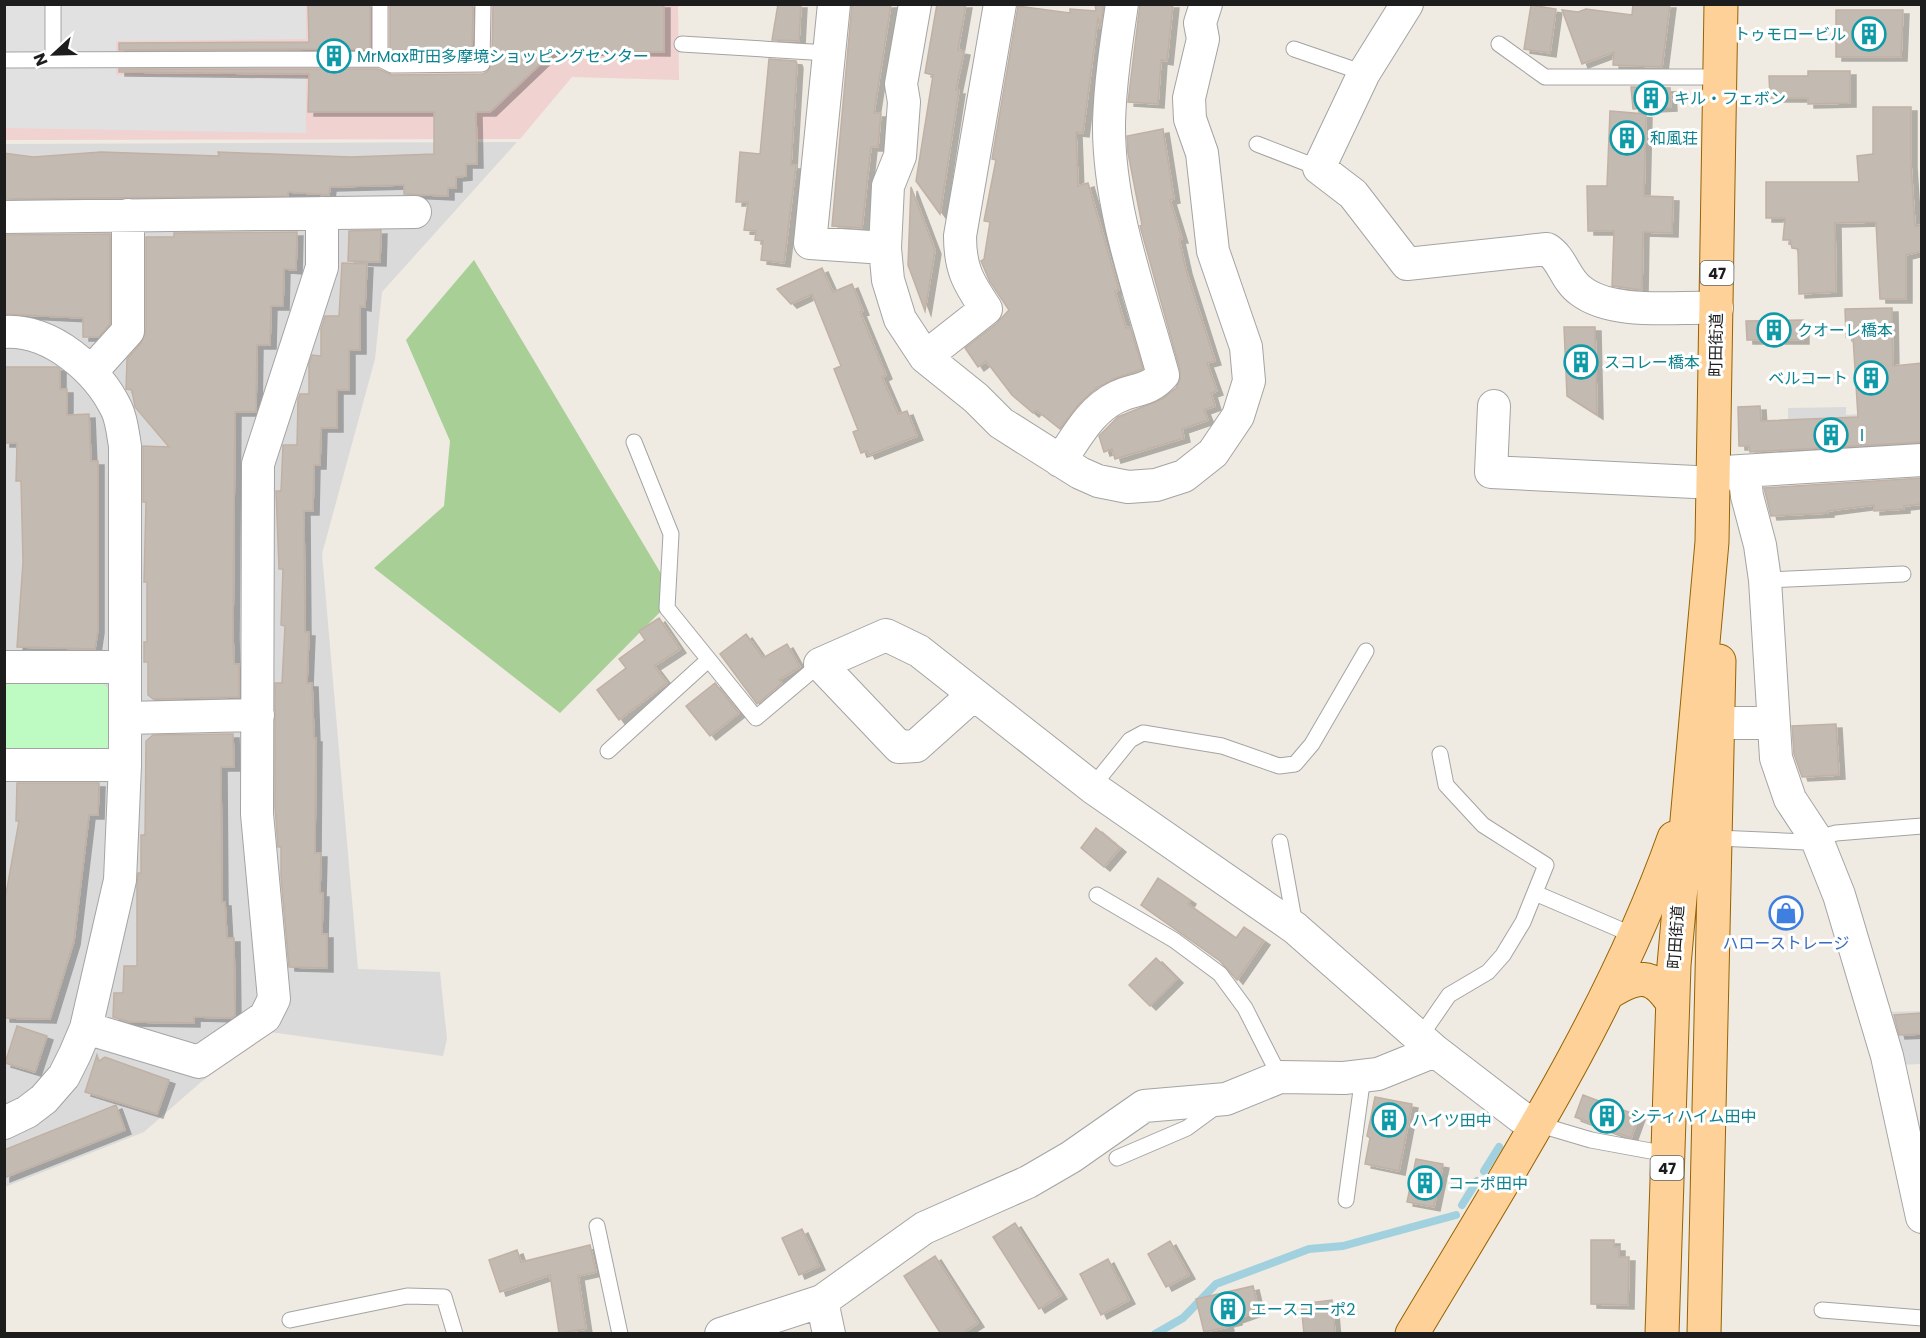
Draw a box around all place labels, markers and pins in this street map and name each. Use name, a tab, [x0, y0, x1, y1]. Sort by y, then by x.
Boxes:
building icon: トゥモロービル	[1851, 16, 1887, 52]
place label: トゥモロービル	[1734, 23, 1846, 46]
building icon: MrMax町田多摩境ショッピングセンター	[316, 38, 352, 74]
place label: MrMax町田多摩境ショッピングセンター	[357, 45, 649, 68]
building icon: キル・フェボン	[1633, 80, 1669, 116]
place label: キル・フェボン	[1674, 87, 1786, 110]
building icon: 和風荘	[1609, 120, 1645, 156]
place label: 和風荘	[1650, 127, 1698, 150]
building icon: クオーレ橋本	[1756, 312, 1792, 348]
place label: クオーレ橋本	[1797, 319, 1893, 342]
building icon: スコレー橋本	[1563, 344, 1599, 380]
place label: スコレー橋本	[1604, 351, 1700, 374]
building icon: ベルコート	[1853, 360, 1889, 396]
place label: ベルコート	[1768, 367, 1848, 390]
building icon: Ⅰ	[1813, 417, 1849, 453]
place label: Ⅰ	[1854, 424, 1870, 447]
shop icon: ハローストレージ	[1768, 895, 1804, 931]
place label: ハローストレージ	[1723, 932, 1849, 955]
building icon: シティハイム田中	[1589, 1098, 1625, 1134]
building icon: ハイツ田中	[1371, 1102, 1407, 1138]
place label: シティハイム田中	[1630, 1105, 1756, 1128]
place label: ハイツ田中	[1412, 1109, 1492, 1132]
building icon: コーポ田中	[1407, 1165, 1443, 1201]
place label: コーポ田中	[1448, 1172, 1528, 1195]
building icon: エースコーポ2	[1210, 1291, 1246, 1327]
place label: エースコーポ2	[1251, 1298, 1355, 1321]

